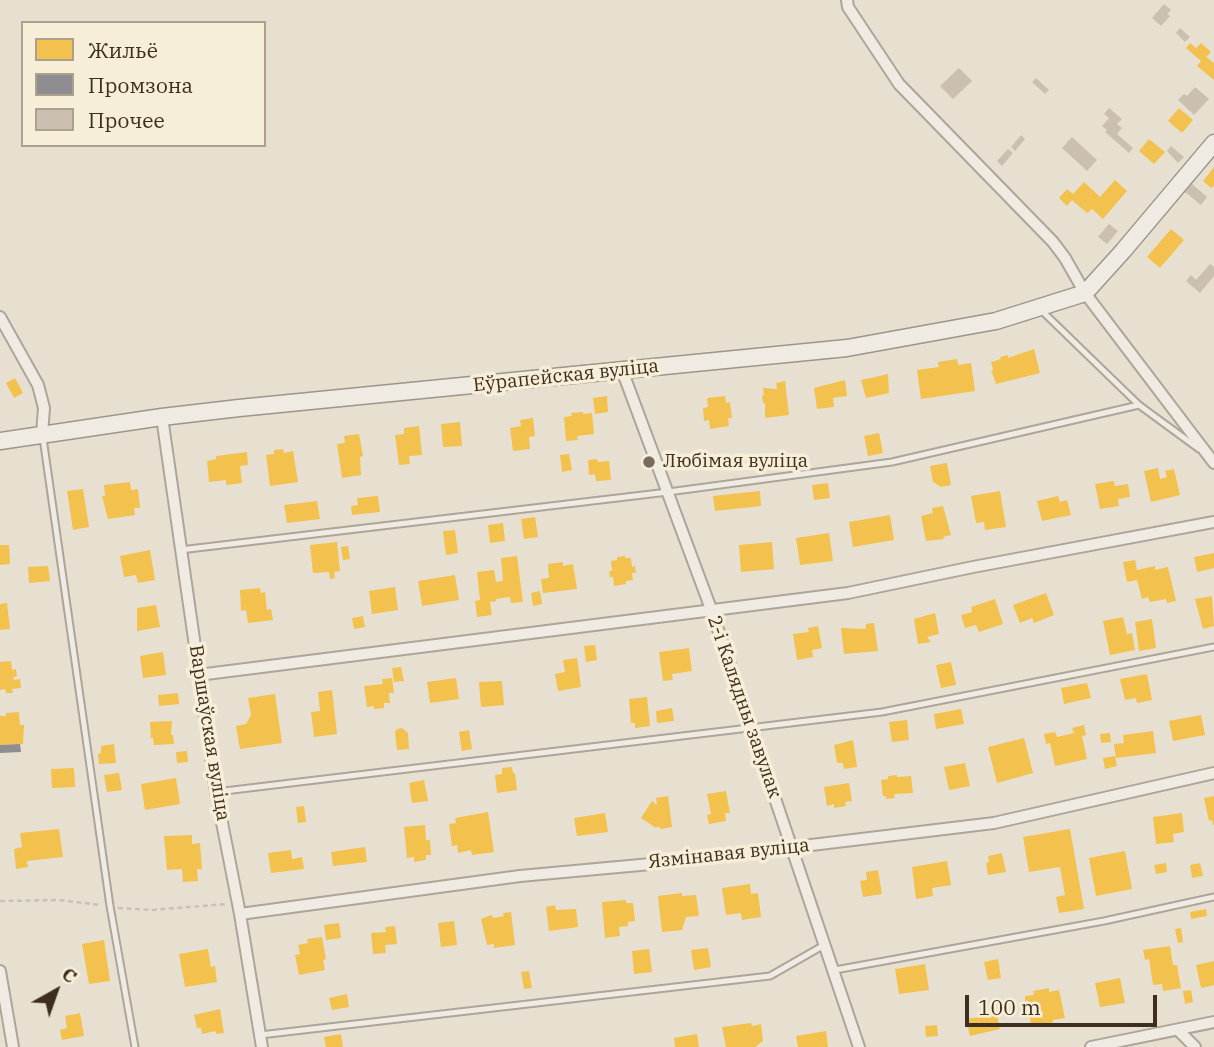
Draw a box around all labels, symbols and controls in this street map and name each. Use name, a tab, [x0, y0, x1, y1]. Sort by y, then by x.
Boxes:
legend	[21, 21, 266, 147]
text: Жильё	[88, 36, 158, 64]
text: Промзона	[88, 71, 193, 99]
text: Прочее	[88, 106, 165, 134]
street label: Еўрапейская вуліца	[472, 355, 660, 397]
place label: Любімая вуліца	[663, 451, 808, 473]
marker: Любімая вуліца	[641, 454, 657, 470]
street label: 2-і Калядны завулак	[702, 613, 786, 801]
street label: Варшаўская вуліца	[184, 643, 234, 823]
street label: Язмінавая вуліца	[647, 834, 811, 874]
north arrow	[21, 956, 91, 1026]
text: С	[57, 962, 82, 988]
scale bar	[969, 981, 1162, 1025]
text: 100 m	[978, 993, 1041, 1021]

